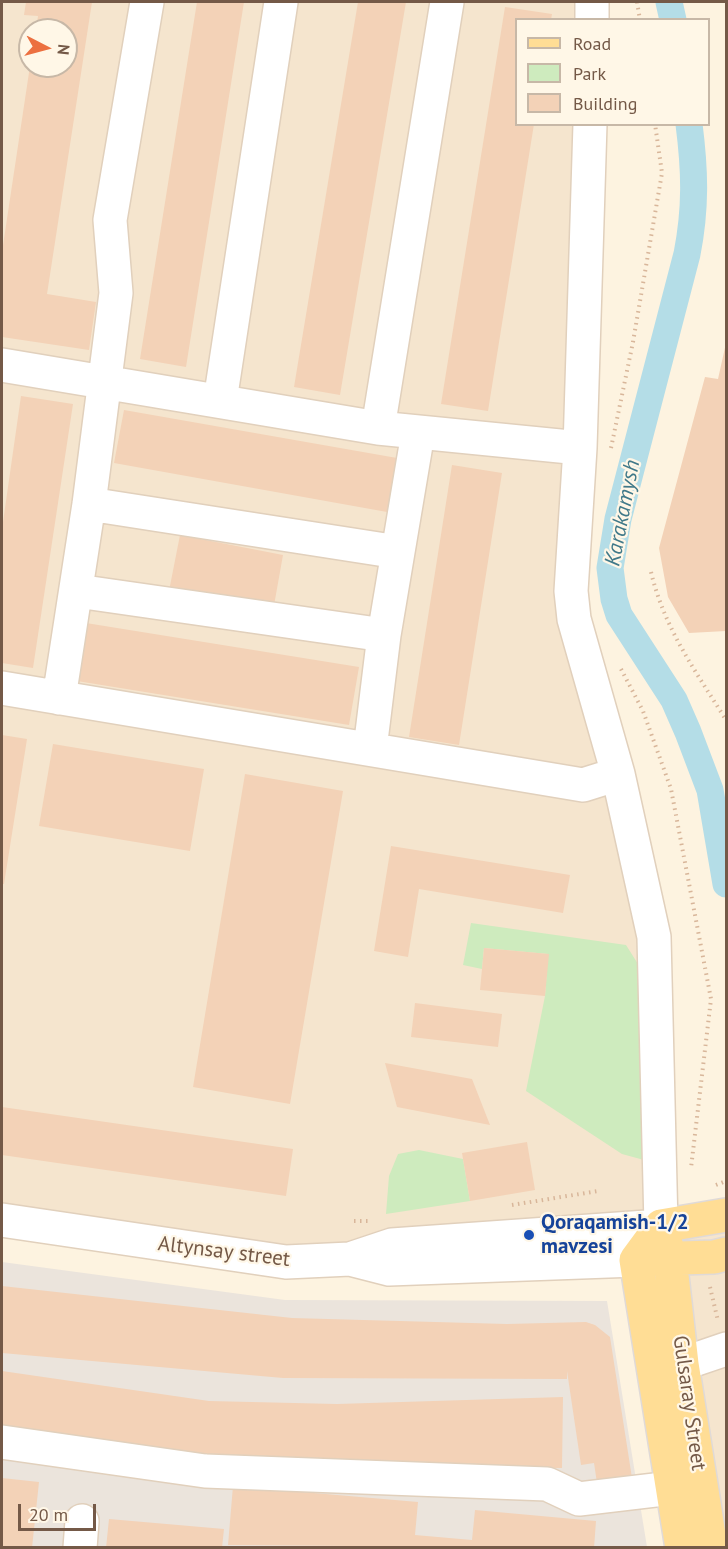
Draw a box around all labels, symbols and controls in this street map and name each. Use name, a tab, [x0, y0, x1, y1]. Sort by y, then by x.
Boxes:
north arrow	[18, 18, 78, 78]
legend	[515, 18, 710, 126]
text: Road	[573, 32, 611, 55]
text: N	[53, 43, 74, 56]
text: Park	[573, 62, 606, 85]
text: Building	[573, 92, 637, 115]
water label: Karakamysh	[600, 458, 646, 568]
place label: Qoraqamish-1/2 mavzesi	[541, 1210, 689, 1260]
marker: Qoraqamish-1/2 mavzesi	[522, 1228, 536, 1242]
street label: Altynsay street	[157, 1231, 291, 1273]
street label: Gulsaray Street	[667, 1334, 711, 1472]
scale bar	[21, 1492, 99, 1530]
text: 20 m	[29, 1503, 68, 1526]

